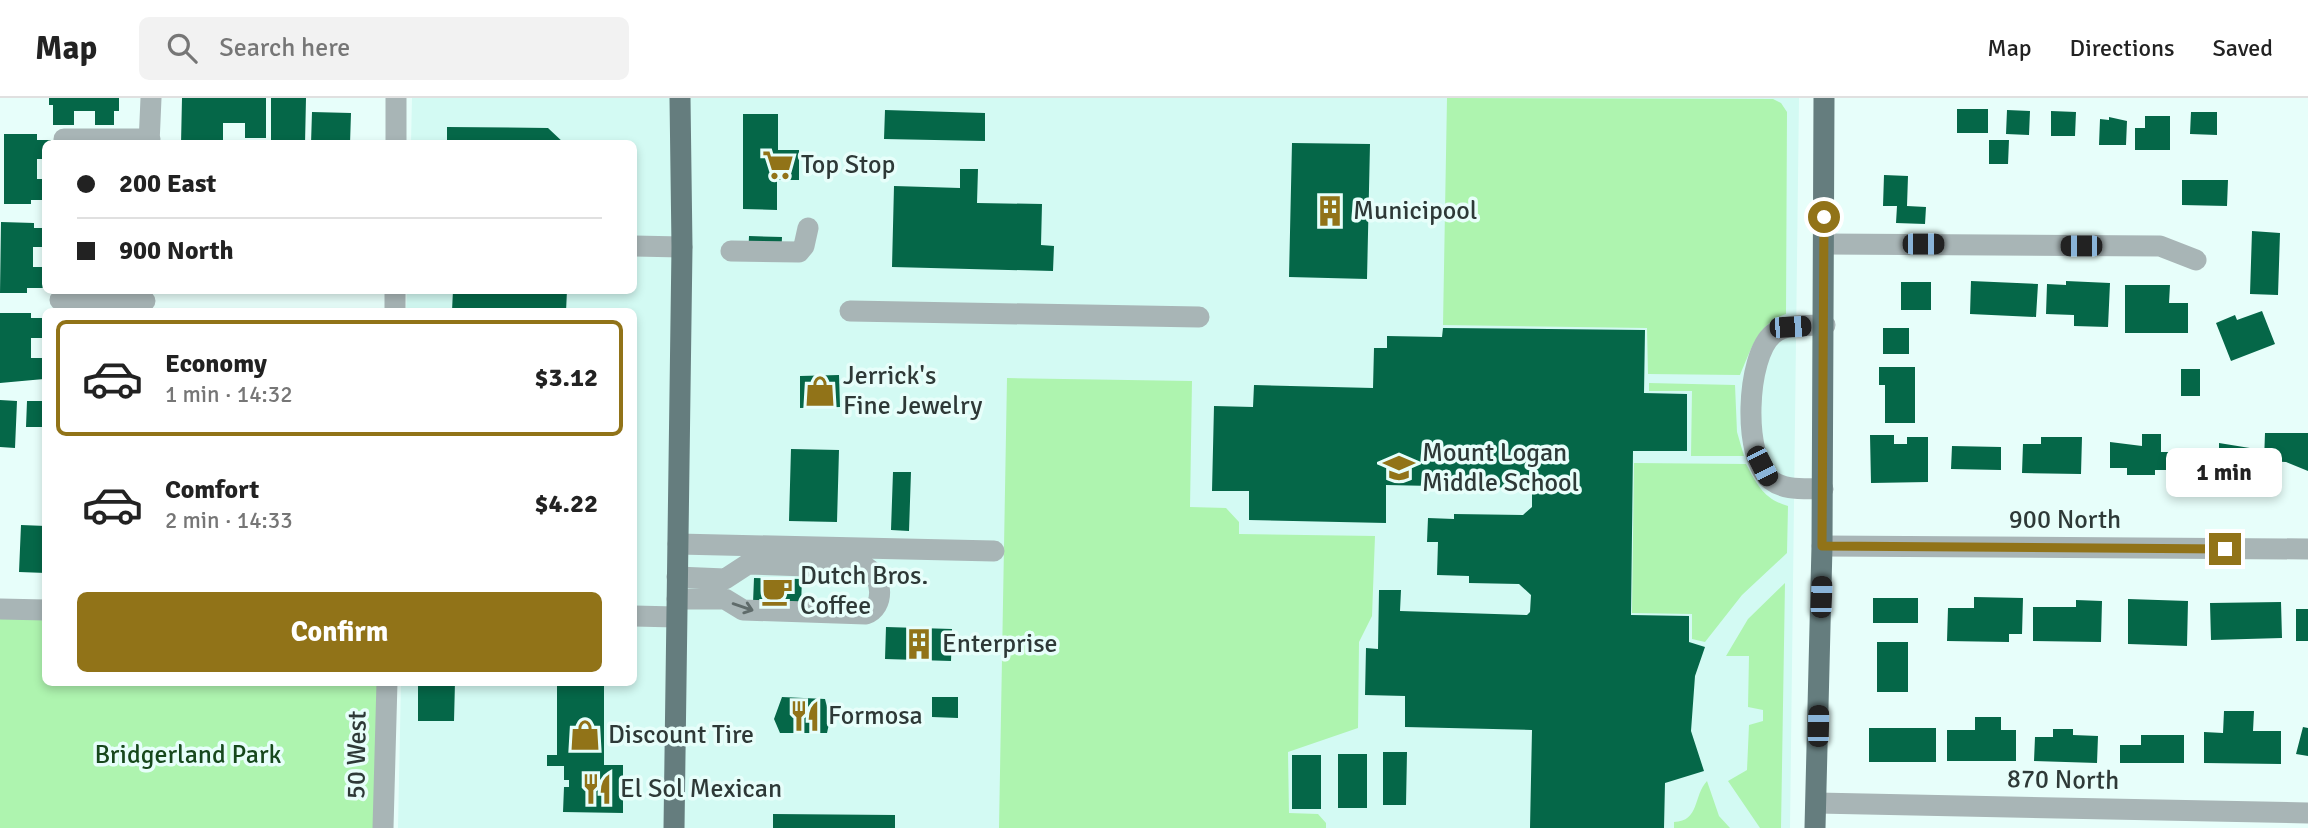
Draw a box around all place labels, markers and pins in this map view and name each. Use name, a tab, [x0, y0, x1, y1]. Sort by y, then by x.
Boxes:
supermarket icon: Top Stop	[761, 148, 795, 182]
place label: Top Stop	[801, 149, 895, 181]
building icon: Municipool	[1313, 194, 1347, 228]
place label: Municipool	[1353, 195, 1477, 227]
place label: Jerrick's Fine Jewelry	[843, 360, 982, 422]
shop icon: Jerrick's Fine Jewelry	[803, 374, 837, 408]
place label: Mount Logan Middle School	[1422, 437, 1579, 499]
school or university icon: Mount Logan Middle School	[1382, 451, 1416, 485]
place label: Dutch Bros. Coffee	[800, 560, 928, 622]
cafe icon: Dutch Bros. Coffee	[760, 574, 794, 608]
building icon: Enterprise	[902, 627, 936, 661]
place label: Enterprise	[942, 628, 1058, 660]
restaurant icon: Formosa	[788, 699, 822, 733]
place label: Formosa	[828, 700, 923, 732]
shop icon: Discount Tire	[568, 718, 602, 752]
place label: Discount Tire	[608, 719, 754, 751]
restaurant icon: El Sol Mexican	[580, 772, 614, 806]
place label: El Sol Mexican	[620, 773, 782, 805]

